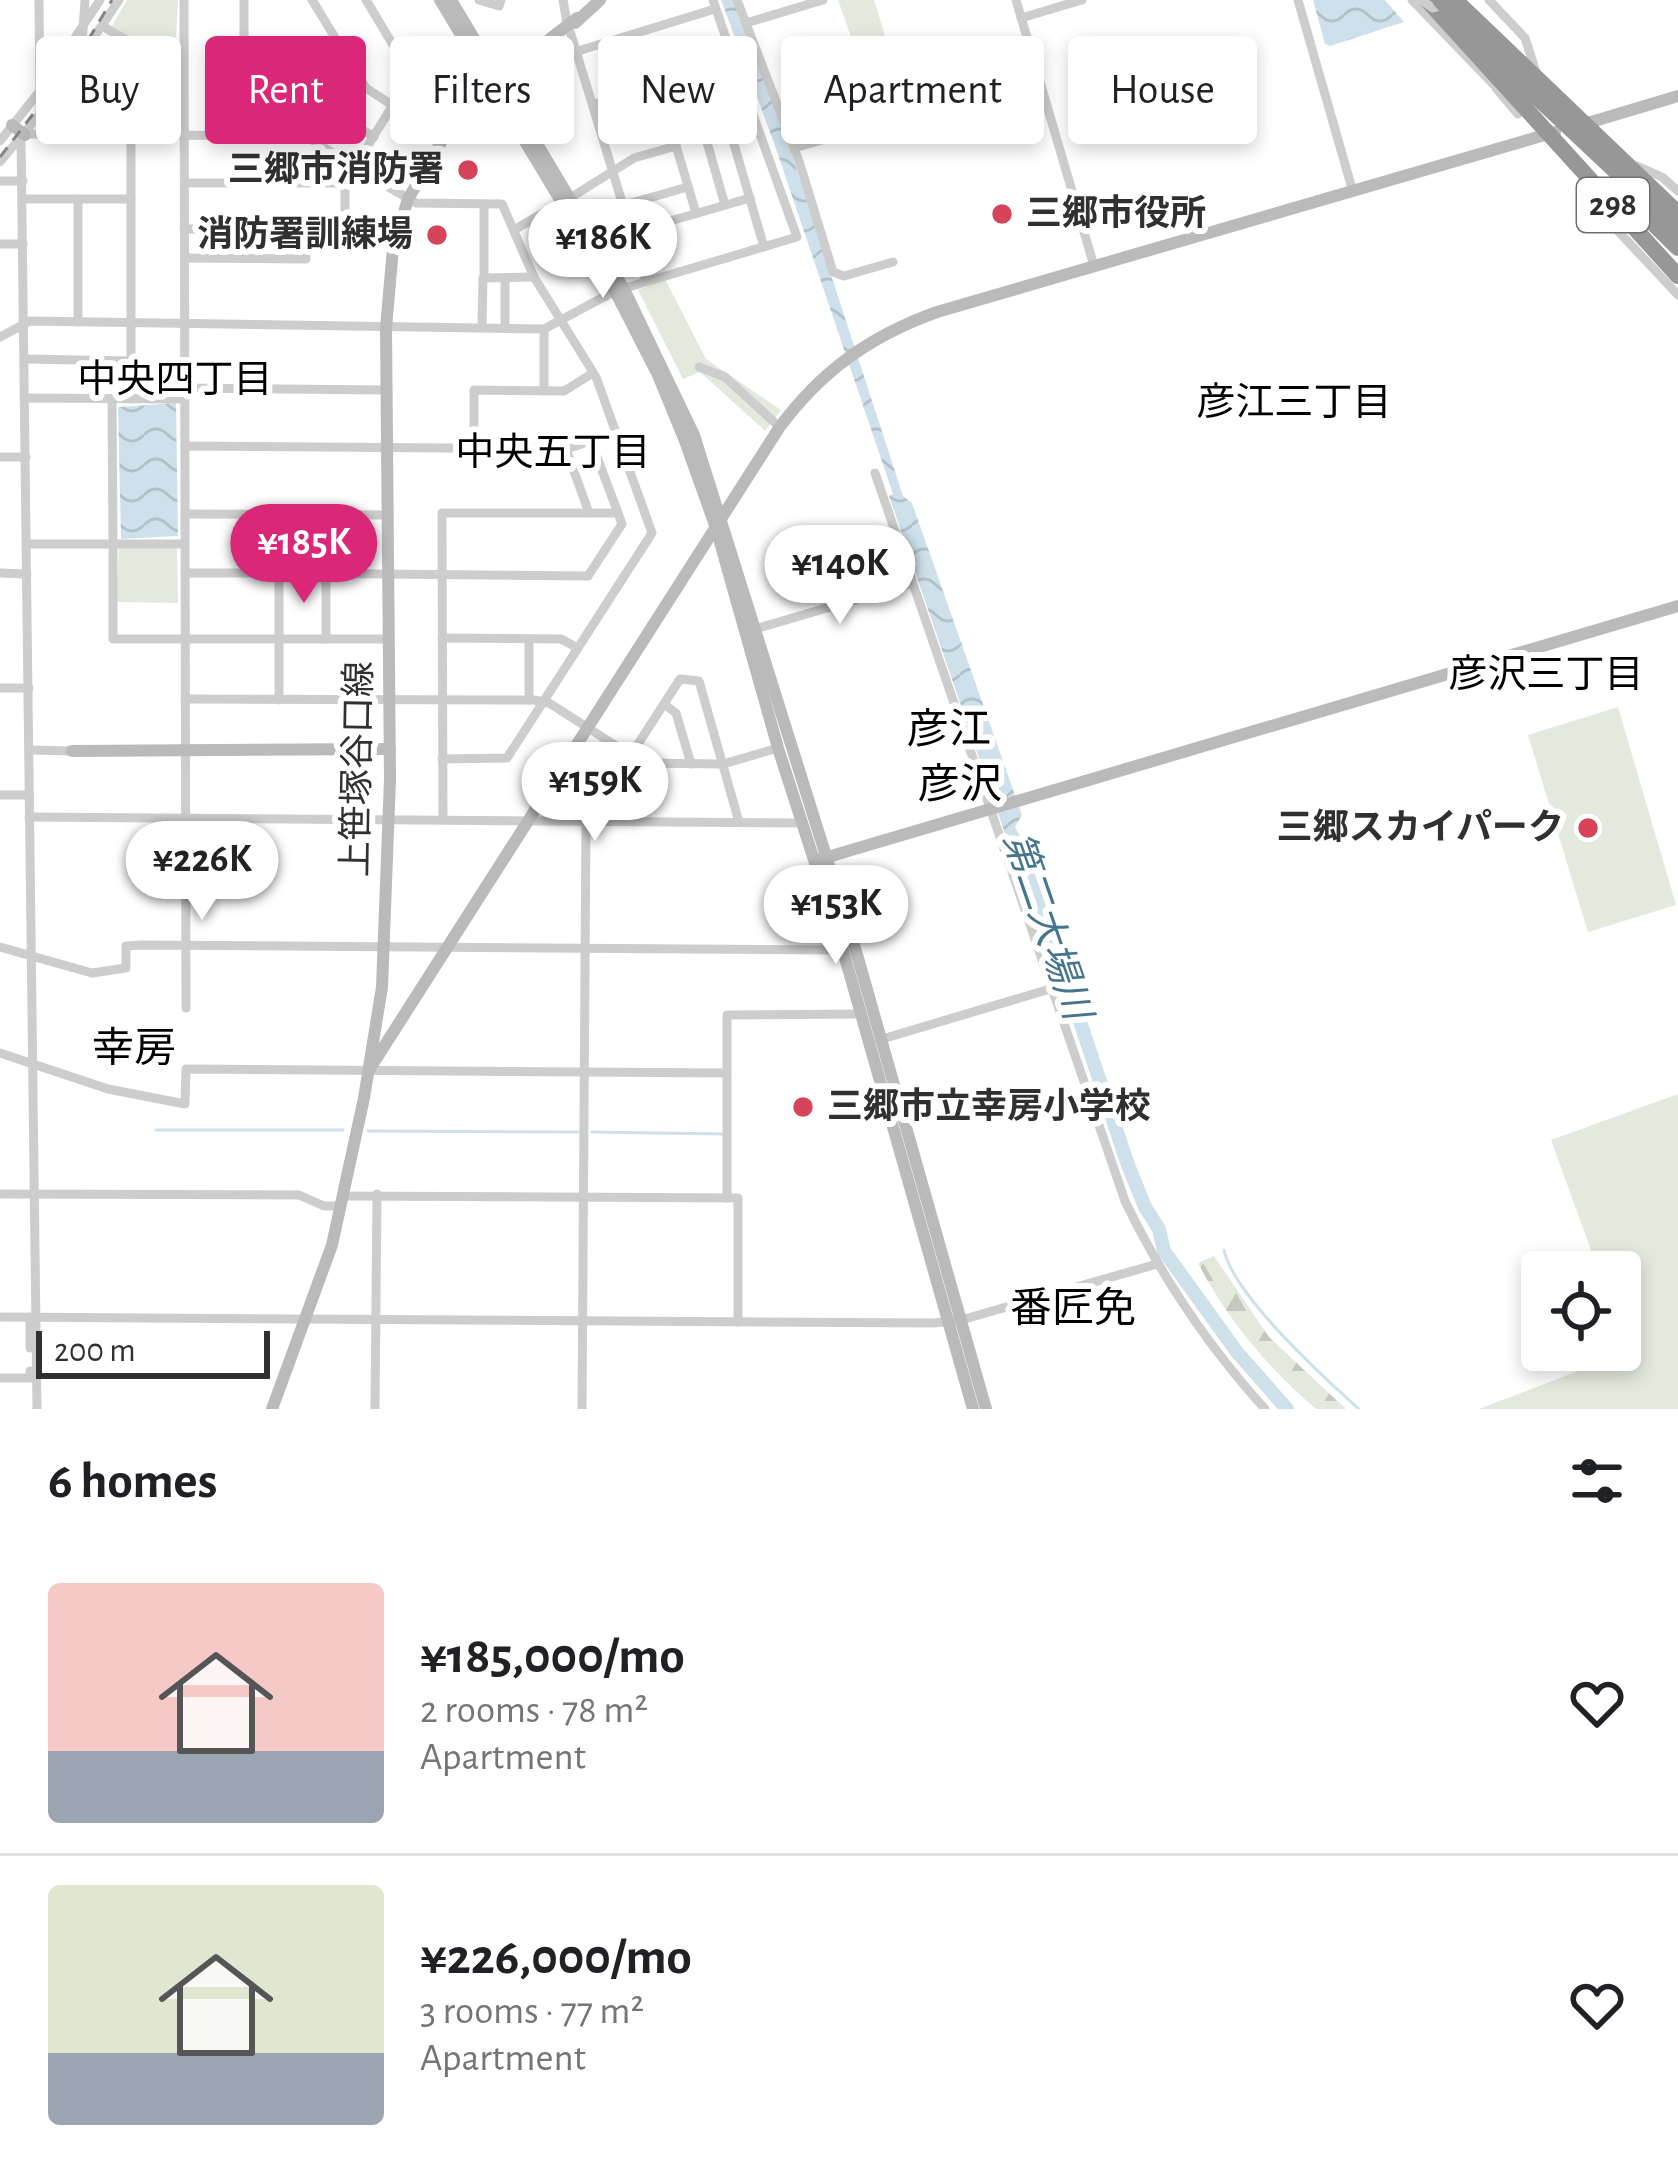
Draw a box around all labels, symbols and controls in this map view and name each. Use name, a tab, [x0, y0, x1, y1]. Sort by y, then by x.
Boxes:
chip: Buy	[36, 36, 181, 144]
chip: Rent	[205, 36, 366, 144]
chip: Filters	[390, 36, 574, 144]
chip: New	[598, 36, 757, 144]
chip: Apartment	[781, 36, 1044, 144]
chip: House	[1068, 36, 1257, 144]
place label: 三郷市消防署	[228, 150, 444, 188]
marker: 三郷市消防署	[455, 157, 481, 183]
road number: 298	[1577, 178, 1649, 232]
place label: 三郷市役所	[1026, 194, 1206, 232]
pin: ¥186K	[519, 199, 687, 301]
marker: 三郷市役所	[989, 201, 1015, 227]
place label: 消防署訓練場	[197, 215, 413, 253]
text: ¥186K	[555, 218, 651, 257]
marker: 消防署訓練場	[424, 222, 450, 248]
district label: 中央四丁目	[77, 359, 273, 400]
district label: 彦江三丁目	[1196, 382, 1392, 423]
district label: 中央五丁目	[455, 432, 651, 473]
pin: ¥185K	[220, 504, 388, 606]
text: ¥185K	[257, 523, 351, 562]
pin: ¥140K	[756, 525, 924, 627]
text: ¥140K	[791, 544, 889, 583]
district label: 彦沢三丁目	[1448, 654, 1644, 695]
street label: 上笹塚谷口線	[336, 661, 378, 877]
district label: 彦江	[907, 707, 991, 751]
pin: ¥159K	[511, 742, 679, 844]
text: ¥159K	[548, 761, 642, 800]
district label: 彦沢	[918, 762, 1002, 806]
place label: 三郷スカイパーク	[1277, 808, 1564, 846]
marker: 三郷スカイパーク	[1575, 815, 1601, 841]
pin: ¥226K	[118, 821, 286, 923]
water label: 第二大場川	[996, 827, 1099, 1028]
text: ¥226K	[153, 840, 251, 879]
pin: ¥153K	[752, 865, 920, 967]
text: ¥153K	[791, 884, 882, 923]
district label: 幸房	[92, 1026, 176, 1070]
place label: 三郷市立幸房小学校	[827, 1087, 1151, 1125]
marker: 三郷市立幸房小学校	[790, 1094, 816, 1120]
map controls	[1521, 1251, 1641, 1371]
button: locate	[1521, 1251, 1641, 1371]
district label: 番匠免	[1010, 1286, 1136, 1330]
scale bar	[36, 1325, 270, 1378]
text: 200 m	[54, 1335, 136, 1368]
icon: filters	[1564, 1448, 1630, 1514]
text: 6 homes	[48, 1456, 217, 1507]
icon: home	[144, 1631, 288, 1775]
text: ¥185,000/mo	[420, 1631, 685, 1682]
icon: heart	[1564, 1670, 1630, 1736]
text: 2 rooms · 78 m²	[420, 1691, 648, 1730]
text: Apartment	[420, 1738, 586, 1777]
text: ¥226,000/mo	[420, 1932, 692, 1983]
icon: home	[144, 1933, 288, 2077]
icon: heart	[1564, 1972, 1630, 2038]
text: 3 rooms · 77 m²	[420, 1992, 644, 2031]
text: Apartment	[420, 2039, 586, 2078]

